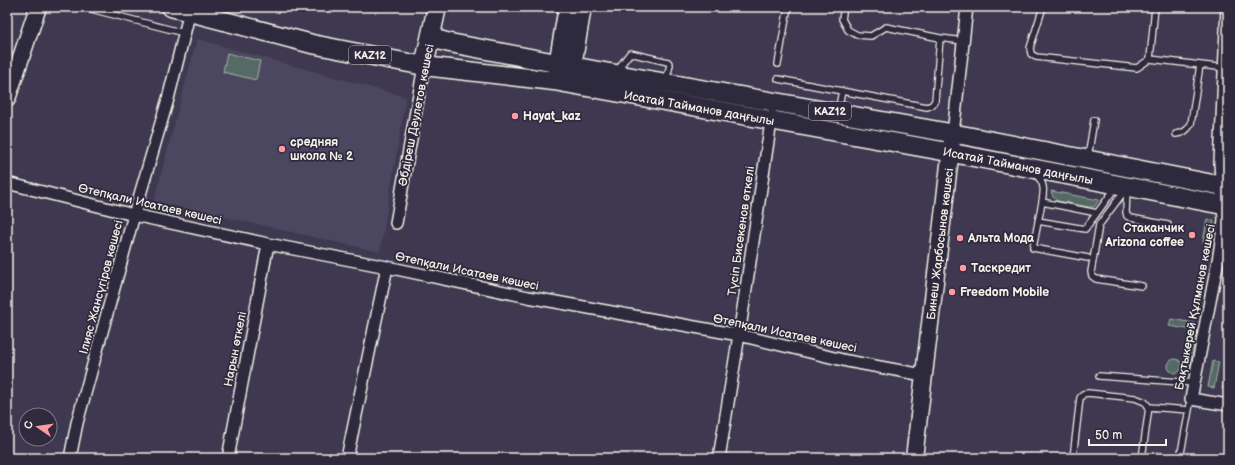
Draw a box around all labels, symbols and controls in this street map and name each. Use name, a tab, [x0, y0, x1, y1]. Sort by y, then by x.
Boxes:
street label: Әбдіреш Дәулетов көшесі	[395, 43, 438, 188]
road number: KAZ12	[349, 46, 391, 64]
street label: Исатай Тайманов даңғылы	[622, 88, 775, 129]
road number: KAZ12	[809, 102, 851, 120]
place label: Hayat_kaz	[523, 109, 581, 124]
marker: Hayat_kaz	[510, 111, 520, 121]
place label: cредняя школа № 2	[290, 135, 354, 164]
marker: cредняя школа № 2	[277, 144, 287, 154]
street label: Исатай Тайманов даңғылы	[942, 145, 1094, 188]
street label: Түсіп Бисекенов өткелі	[725, 165, 758, 297]
street label: Бинеш Жарбосынов көшесі	[924, 167, 957, 321]
street label: Өтепқали Исатаев көшесі	[77, 181, 223, 228]
street label: Ілияс Жансүгіров көшесі	[76, 219, 127, 356]
place label: Стаканчик Arizona coffee	[1104, 221, 1185, 250]
street label: Бақтыкерей Құлманов көшесі	[1172, 223, 1219, 392]
marker: Стаканчик Arizona coffee	[1187, 230, 1197, 240]
place label: Альта Мода	[967, 231, 1035, 246]
marker: Альта Мода	[955, 233, 965, 243]
street label: Өтепқали Исатаев көшесі	[394, 249, 540, 294]
place label: Таскредит	[971, 261, 1031, 276]
marker: Таскредит	[958, 263, 968, 273]
place label: Freedom Mobile	[960, 285, 1049, 300]
marker: Freedom Mobile	[947, 287, 957, 297]
street label: Нарын өткелі	[221, 310, 250, 388]
street label: Өтепқали Исатаев көшесі	[712, 311, 858, 356]
north arrow	[18, 407, 58, 447]
text: С	[22, 419, 36, 430]
scale bar	[1089, 421, 1166, 447]
text: 50 m	[1095, 428, 1122, 443]

